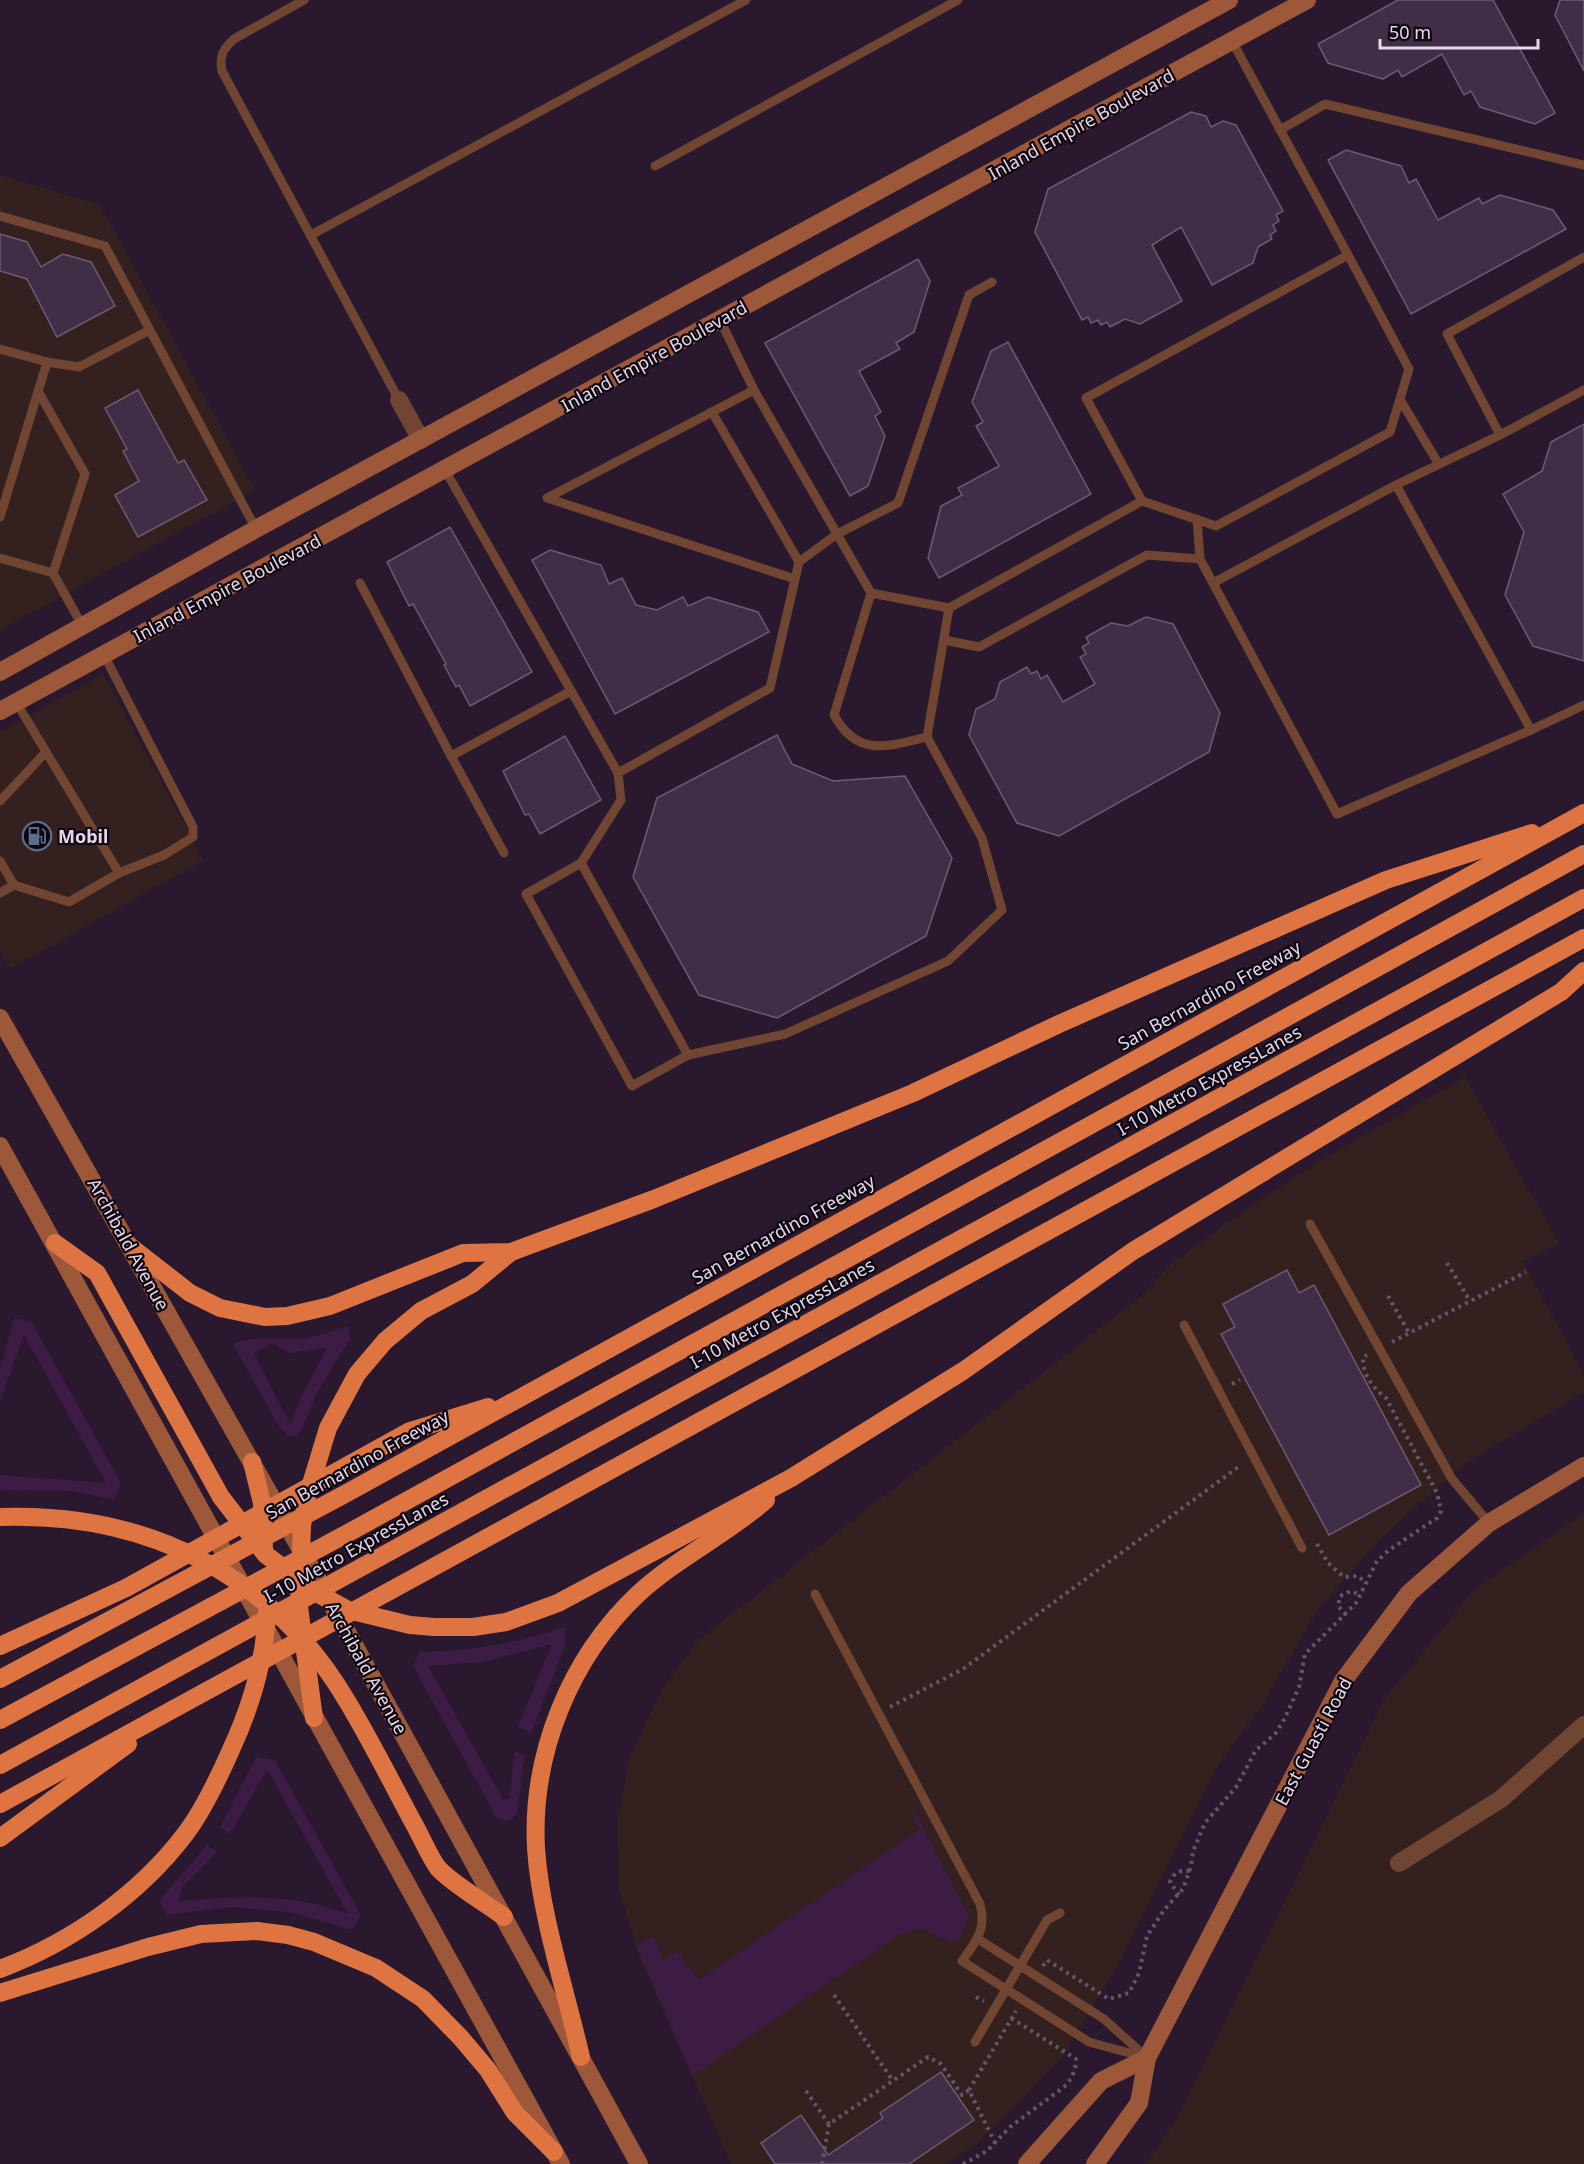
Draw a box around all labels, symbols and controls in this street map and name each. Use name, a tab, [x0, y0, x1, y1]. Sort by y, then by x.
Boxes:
scale bar	[1380, 12, 1538, 50]
text: 50 m	[1389, 20, 1431, 44]
street label: Inland Empire Boulevard	[984, 63, 1178, 185]
street label: Inland Empire Boulevard	[557, 295, 751, 417]
street label: Inland Empire Boulevard	[129, 528, 325, 648]
fuel station icon: Mobil	[21, 820, 53, 852]
place label: Mobil	[58, 824, 108, 848]
street label: San Bernardino Freeway	[1113, 934, 1305, 1055]
street label: I-10 Metro ExpressLanes	[1113, 1019, 1305, 1141]
street label: San Bernardino Freeway	[687, 1168, 879, 1289]
street label: Archibald Avenue	[83, 1174, 175, 1314]
street label: I-10 Metro ExpressLanes	[686, 1252, 878, 1374]
street label: San Bernardino Freeway	[261, 1403, 453, 1524]
street label: I-10 Metro ExpressLanes	[260, 1486, 452, 1608]
street label: Archibald Avenue	[321, 1598, 413, 1738]
street label: East Guasti Road	[1269, 1673, 1357, 1809]

